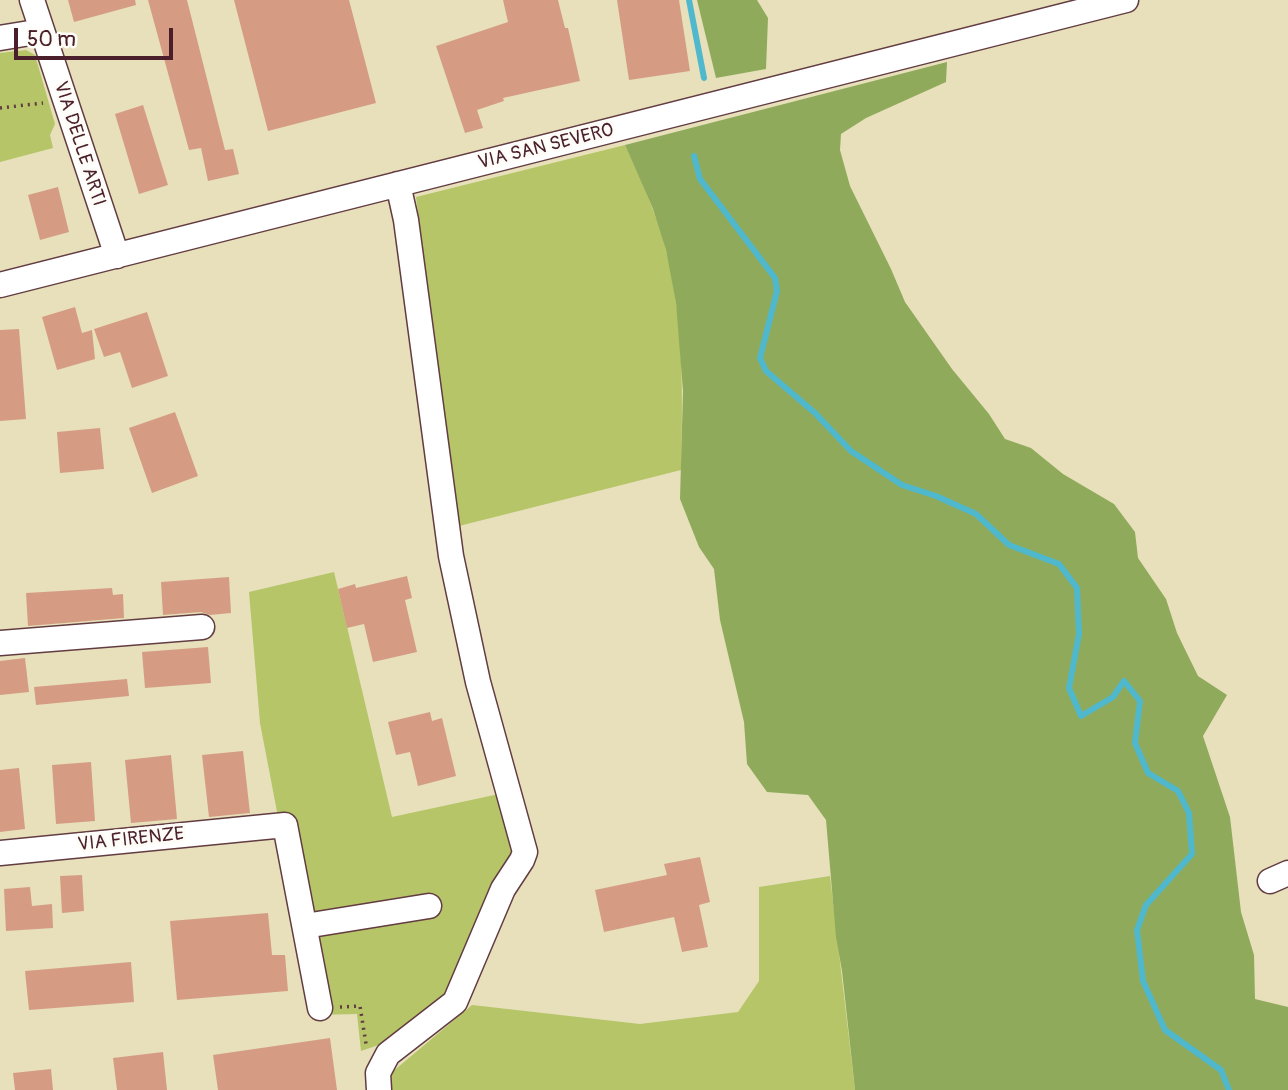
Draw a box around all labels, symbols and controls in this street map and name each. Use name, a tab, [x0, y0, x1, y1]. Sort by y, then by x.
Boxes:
scale bar	[18, 14, 177, 58]
text: 50 m	[27, 26, 76, 53]
street label: VIA DELLE ARTI	[48, 79, 110, 209]
street label: VIA SAN SEVERO	[476, 119, 616, 175]
street label: VIA FIRENZE	[77, 823, 185, 857]

